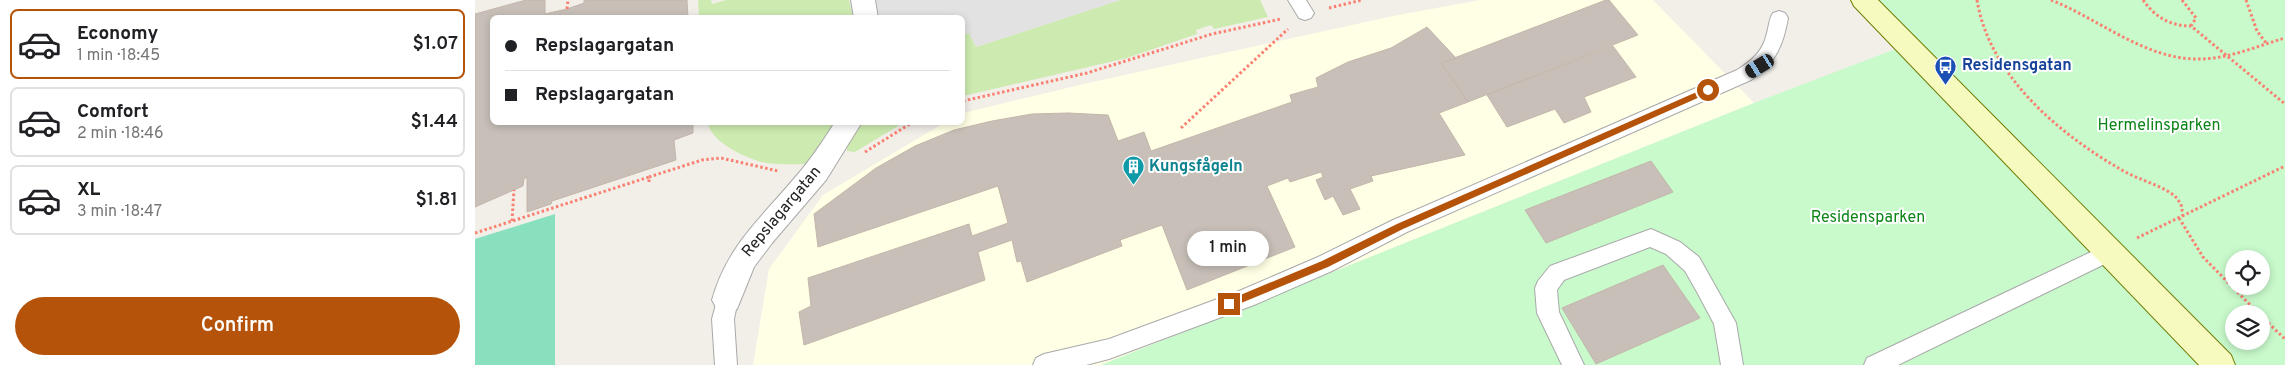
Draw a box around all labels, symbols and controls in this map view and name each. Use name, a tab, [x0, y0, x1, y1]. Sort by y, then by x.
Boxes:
icon: car	[17, 22, 62, 67]
text: Economy	[77, 22, 158, 46]
text: $1.07	[413, 32, 458, 56]
text: Repslagargatan	[535, 34, 674, 58]
text: 1 min · 18:45	[77, 46, 160, 66]
car	[1743, 52, 1776, 80]
bus stop icon: Residensgatan	[1934, 54, 1958, 85]
place label: Residensgatan	[1962, 56, 2072, 76]
route start	[1697, 79, 1719, 101]
text: Repslagargatan	[535, 83, 674, 107]
icon: car	[17, 100, 62, 145]
text: Comfort	[77, 100, 149, 124]
text: $1.44	[411, 110, 458, 134]
park label: Hermelinsparken	[2097, 116, 2221, 136]
text: 2 min · 18:46	[77, 124, 164, 144]
building icon: Kungsfågeln	[1121, 155, 1145, 186]
place label: Kungsfågeln	[1149, 156, 1243, 177]
street label: Repslagargatan	[738, 162, 826, 262]
icon: car	[17, 178, 62, 223]
text: XL	[77, 178, 100, 202]
text: $1.81	[415, 188, 458, 212]
text: 3 min · 18:47	[77, 202, 162, 222]
park label: Residensparken	[1811, 208, 1925, 228]
callout: 1 min	[1188, 232, 1270, 266]
text: 1 min	[1209, 238, 1247, 258]
map controls	[2225, 250, 2270, 350]
button: locate	[2225, 250, 2270, 295]
route end	[1218, 293, 1240, 315]
button: Confirm	[15, 297, 460, 355]
button: layers	[2225, 305, 2270, 350]

